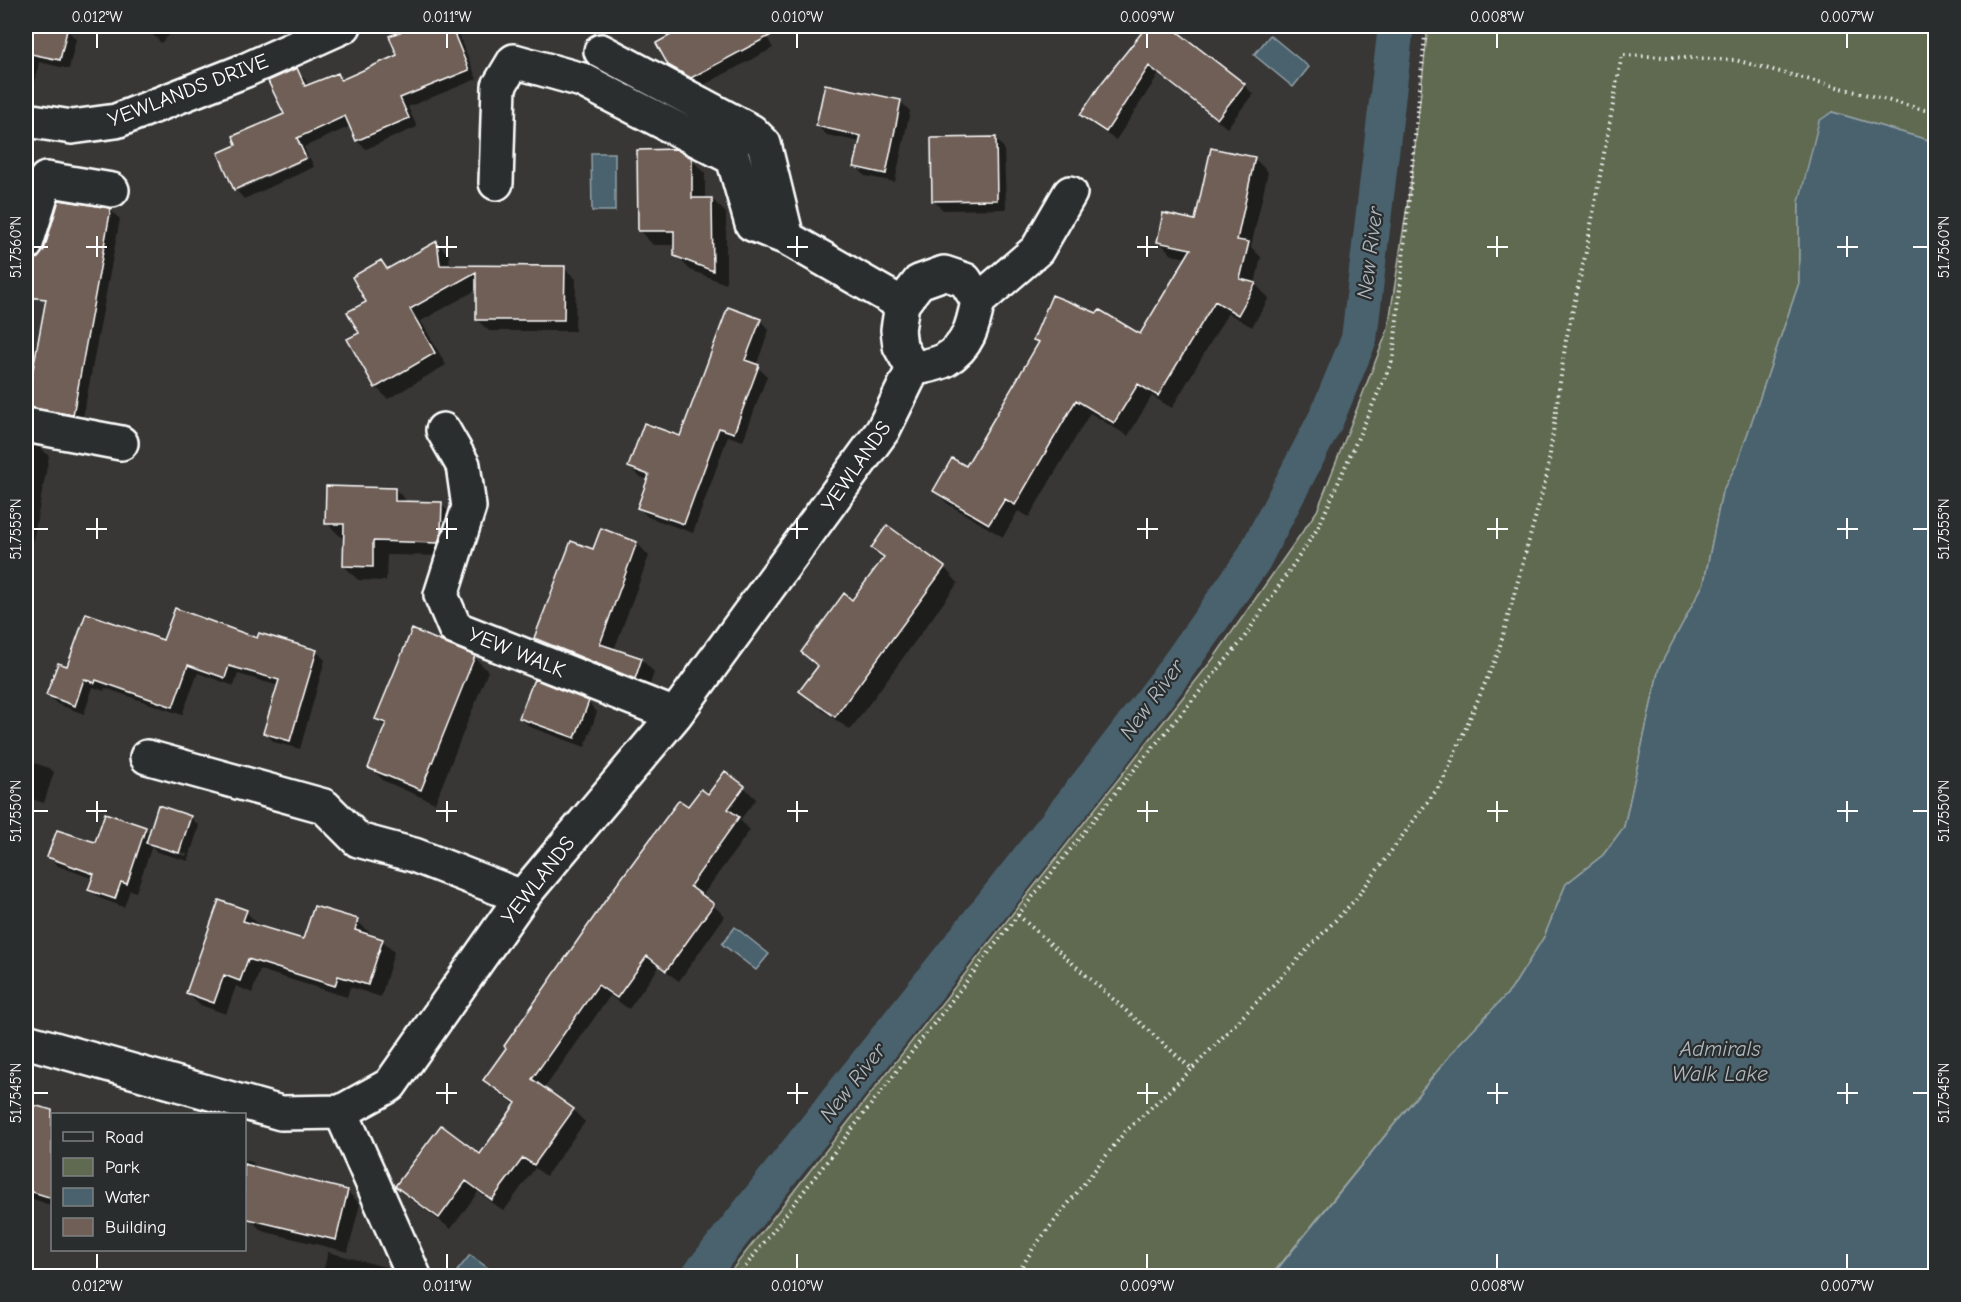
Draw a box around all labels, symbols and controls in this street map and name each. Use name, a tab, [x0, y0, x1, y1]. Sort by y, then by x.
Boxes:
text: 0.012°W	[71, 8, 123, 26]
text: 0.011°W	[422, 8, 472, 26]
text: 0.010°W	[771, 8, 823, 26]
text: 0.009°W	[1120, 8, 1174, 26]
text: 0.008°W	[1470, 8, 1524, 26]
text: 0.007°W	[1820, 8, 1874, 26]
street label: YEWLANDS DRIVE	[105, 48, 271, 132]
water label: New River	[1351, 204, 1389, 301]
text: 51.7560°N	[7, 216, 25, 278]
text: 51.7560°N	[1935, 216, 1953, 278]
street label: YEWLANDS	[816, 416, 896, 516]
text: 51.7555°N	[7, 498, 25, 560]
text: 51.7555°N	[1935, 498, 1953, 560]
street label: YEW WALK	[465, 622, 569, 682]
water label: New River	[1114, 653, 1190, 745]
text: 51.7550°N	[7, 780, 25, 842]
text: 51.7550°N	[1935, 780, 1953, 842]
street label: YEWLANDS	[496, 831, 580, 929]
water label: Admirals Walk Lake	[1672, 1036, 1768, 1087]
water label: New River	[814, 1037, 892, 1127]
text: 51.7545°N	[7, 1063, 25, 1123]
text: 51.7545°N	[1935, 1063, 1953, 1123]
legend	[51, 1113, 246, 1251]
text: Road	[105, 1127, 144, 1148]
text: Park	[105, 1157, 140, 1178]
text: Water	[105, 1187, 150, 1208]
text: Building	[105, 1217, 167, 1238]
text: 0.012°W	[71, 1277, 123, 1295]
text: 0.011°W	[422, 1277, 472, 1295]
text: 0.010°W	[771, 1277, 823, 1295]
text: 0.009°W	[1120, 1277, 1174, 1295]
text: 0.008°W	[1470, 1277, 1524, 1295]
text: 0.007°W	[1820, 1277, 1874, 1295]

